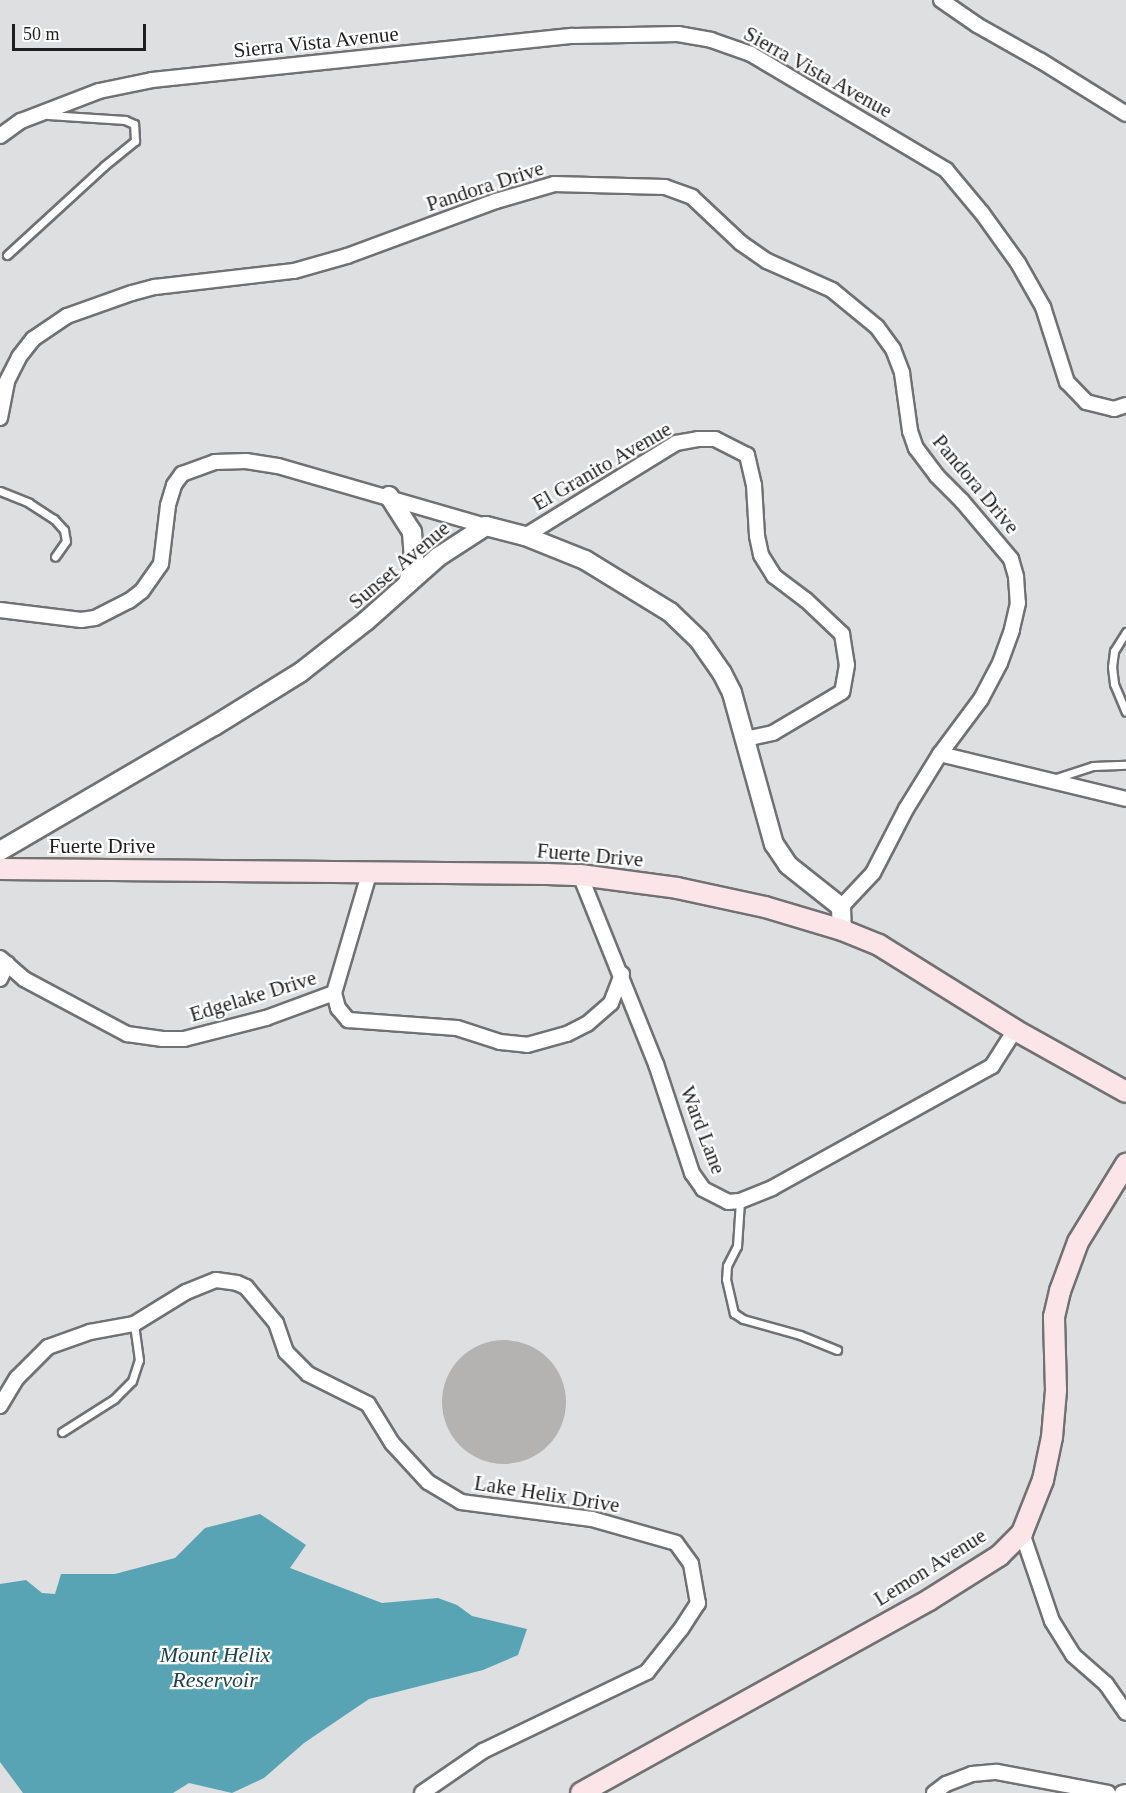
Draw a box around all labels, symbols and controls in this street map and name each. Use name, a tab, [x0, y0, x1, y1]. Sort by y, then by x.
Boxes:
scale bar	[15, 12, 148, 50]
street label: Sierra Vista Avenue	[739, 20, 897, 124]
street label: Sierra Vista Avenue	[231, 21, 401, 63]
text: 50 m	[23, 24, 60, 44]
street label: Pandora Drive	[423, 155, 547, 217]
street label: El Granito Avenue	[528, 416, 676, 516]
street label: Pandora Drive	[927, 429, 1025, 539]
street label: Sunset Avenue	[343, 515, 455, 615]
street label: Fuerte Drive	[49, 833, 155, 859]
street label: Fuerte Drive	[536, 838, 644, 872]
street label: Edgelake Drive	[187, 965, 319, 1027]
street label: Ward Lane	[675, 1082, 731, 1178]
street label: Lake Helix Drive	[472, 1470, 622, 1518]
street label: Lemon Avenue	[869, 1522, 991, 1612]
water label: Mount Helix Reservoir	[160, 1641, 270, 1693]

